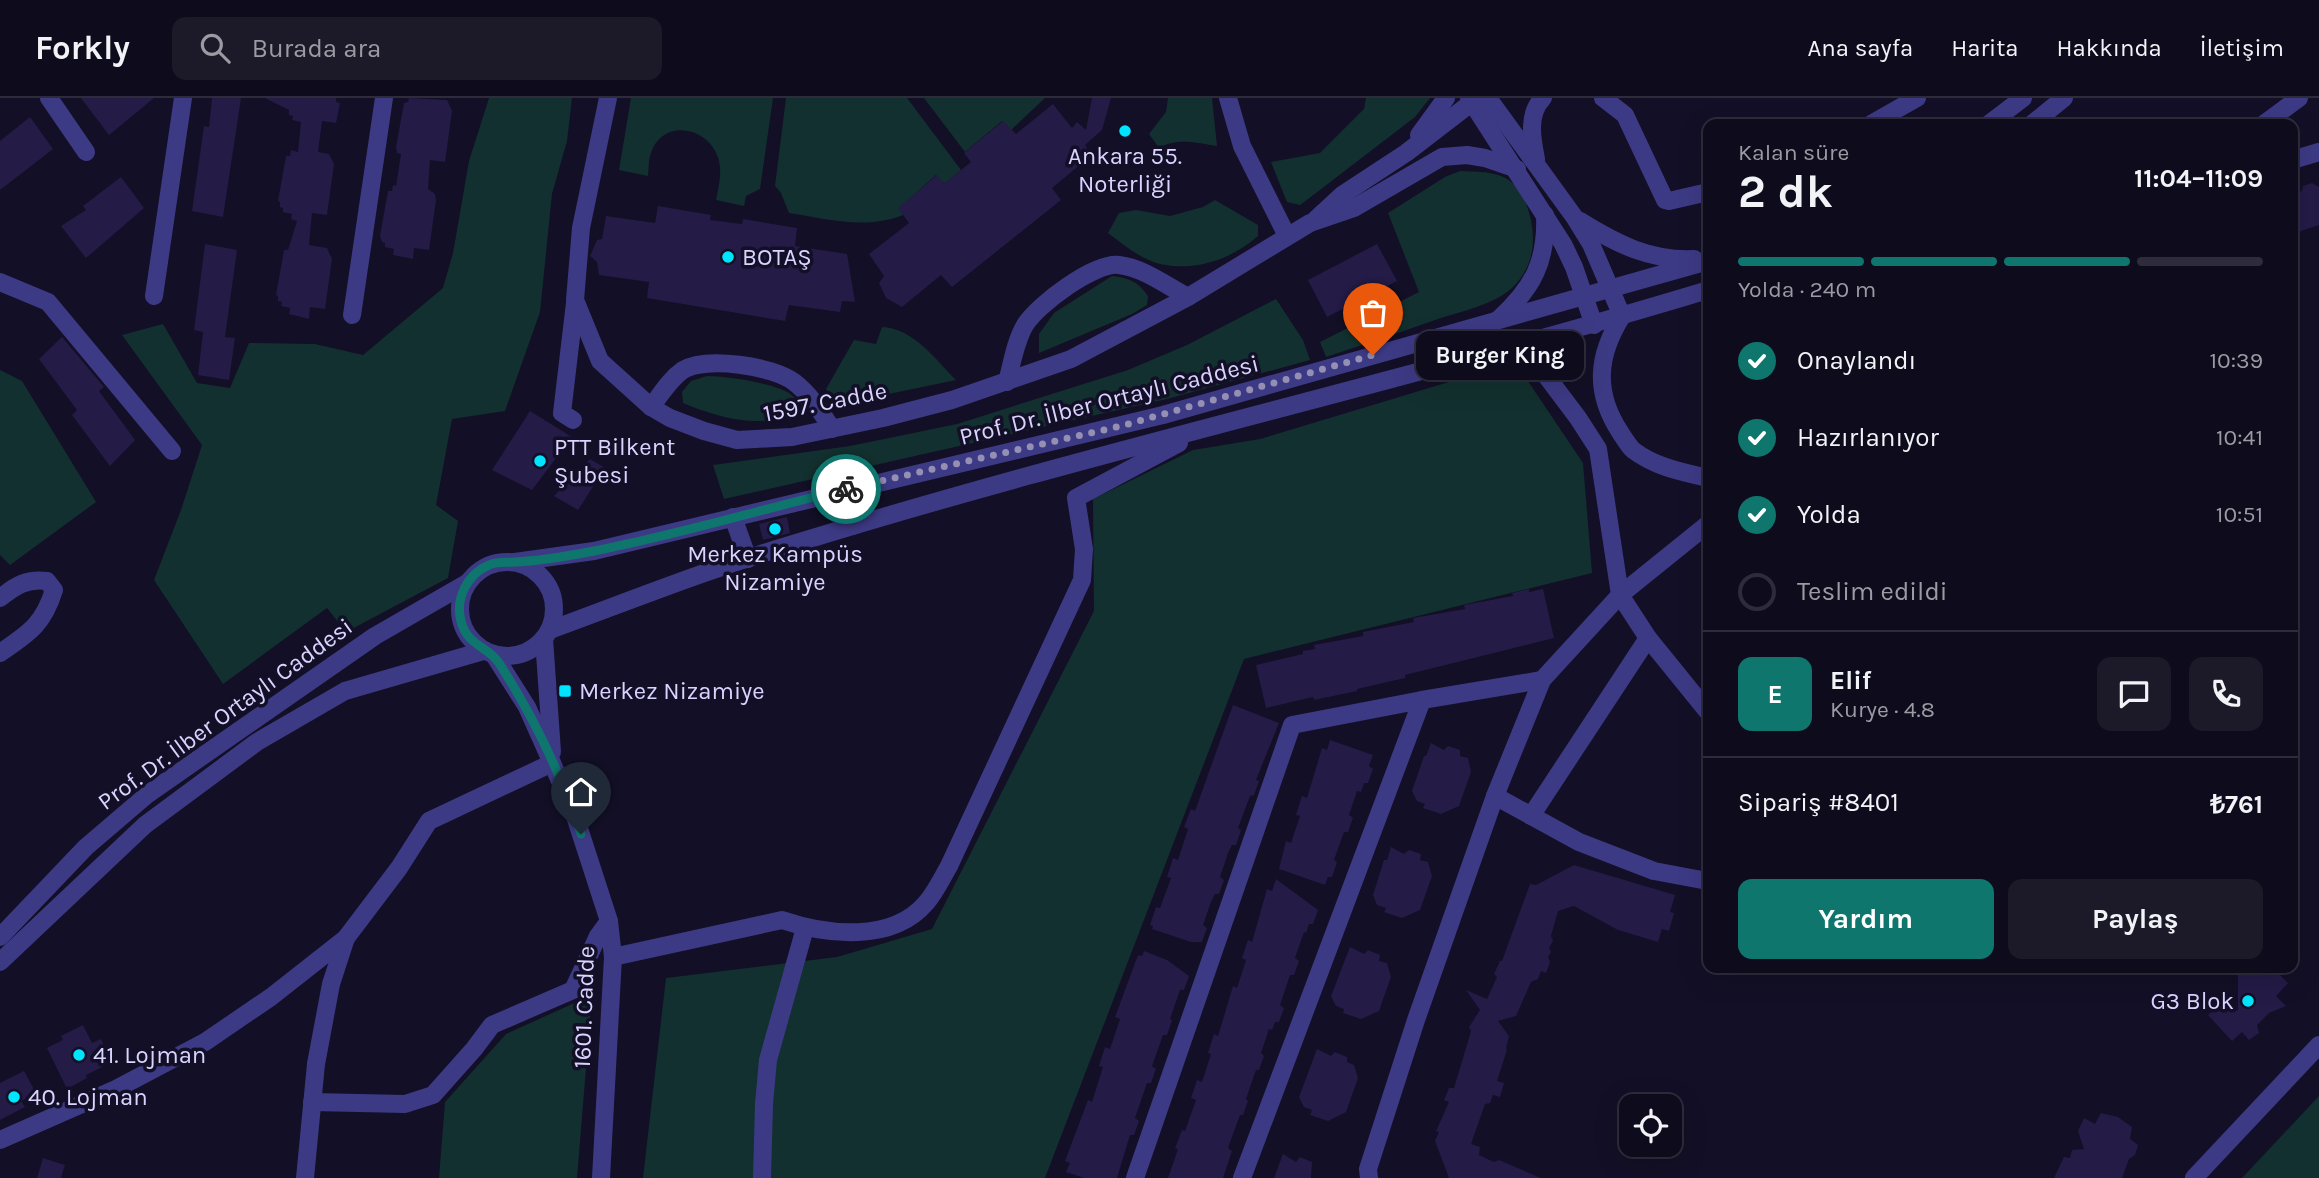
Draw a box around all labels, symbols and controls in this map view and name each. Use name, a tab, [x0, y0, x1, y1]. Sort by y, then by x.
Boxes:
search box	[172, 17, 662, 80]
text: Forkly	[35, 29, 130, 67]
icon: search	[196, 29, 234, 67]
text: Burada ara	[252, 33, 381, 64]
text: Ana sayfa	[1808, 34, 1913, 62]
text: Harita	[1951, 34, 2018, 62]
text: Hakkında	[2056, 34, 2162, 62]
text: İletişim	[2200, 34, 2284, 62]
marker: Ankara 55. Noterliği	[1117, 123, 1133, 139]
text: Kalan süre	[1738, 139, 1849, 166]
place label: Ankara 55. Noterliği	[1068, 142, 1182, 198]
text: 11:04–11:09	[2134, 163, 2263, 194]
text: 2 dk	[1738, 165, 1833, 219]
place label: BOTAŞ	[742, 243, 812, 271]
marker: BOTAŞ	[720, 249, 736, 265]
text: Yolda · 240 m	[1738, 276, 1876, 303]
pin	[1343, 283, 1403, 355]
icon: bag	[1354, 294, 1392, 332]
callout: Burger King	[1415, 330, 1583, 380]
text: Burger King	[1436, 342, 1564, 369]
icon: check	[1738, 342, 1776, 380]
text: Onaylandı	[1797, 345, 1916, 376]
text: 10:39	[2210, 347, 2263, 374]
street label: Prof. Dr. İlber Ortaylı Caddesi	[956, 349, 1262, 451]
street label: 1597. Cadde	[761, 376, 889, 428]
icon: check	[1738, 419, 1776, 457]
text: Hazırlanıyor	[1797, 422, 1939, 453]
text: 10:41	[2216, 424, 2263, 451]
place label: PTT Bilkent Şubesi	[554, 433, 675, 489]
marker: PTT Bilkent Şubesi	[532, 453, 548, 469]
courier	[811, 454, 881, 524]
icon: bike	[827, 470, 865, 508]
icon: check	[1738, 496, 1776, 534]
text: Yolda	[1797, 499, 1861, 530]
text: 10:51	[2216, 501, 2263, 528]
marker: Merkez Kampüs Nizamiye	[767, 521, 783, 537]
place label: Merkez Kampüs Nizamiye	[687, 540, 863, 596]
text: Teslim edildi	[1797, 576, 1948, 607]
street label: Prof. Dr. İlber Ortaylı Caddesi	[92, 612, 358, 816]
button: chat	[2097, 657, 2171, 731]
button: phone	[2189, 657, 2263, 731]
text: Elif	[1830, 665, 1871, 696]
place label: Merkez Nizamiye	[579, 677, 765, 705]
text: E	[1767, 679, 1783, 710]
marker: Merkez Nizamiye	[557, 683, 573, 699]
text: Kurye · 4.8	[1830, 696, 1935, 723]
pin	[551, 762, 611, 834]
icon: home	[562, 773, 600, 811]
text: Sipariş #8401	[1738, 787, 1899, 818]
text: ₺761	[2210, 789, 2263, 820]
button: Yardım	[1738, 879, 1994, 959]
button: Paylaş	[2008, 879, 2263, 959]
street label: 1601. Cadde	[568, 945, 600, 1069]
place label: G3 Blok	[2150, 987, 2234, 1015]
marker: G3 Blok	[2240, 993, 2256, 1009]
place label: 41. Lojman	[93, 1041, 206, 1069]
marker: 41. Lojman	[71, 1047, 87, 1063]
place label: 40. Lojman	[28, 1083, 148, 1111]
marker: 40. Lojman	[6, 1089, 22, 1105]
map controls	[1619, 1094, 1682, 1157]
button: locate	[1619, 1094, 1682, 1157]

